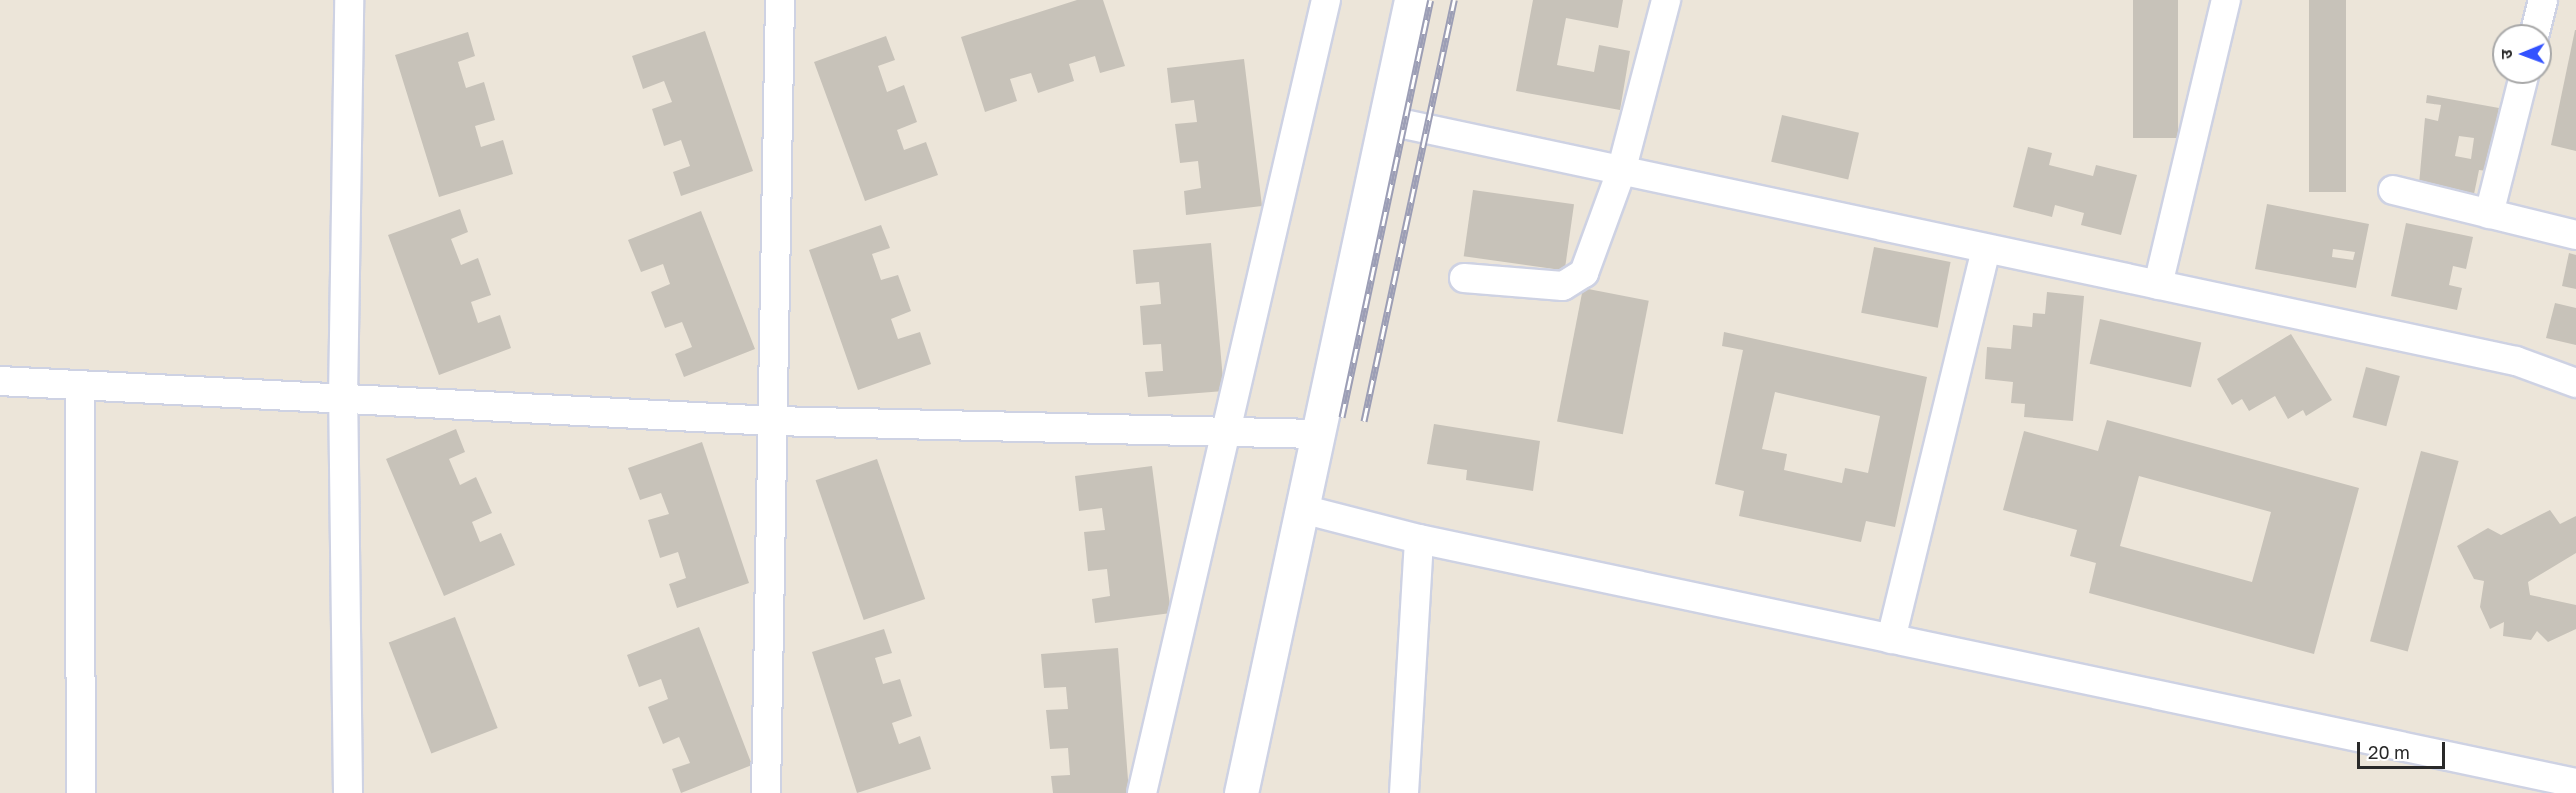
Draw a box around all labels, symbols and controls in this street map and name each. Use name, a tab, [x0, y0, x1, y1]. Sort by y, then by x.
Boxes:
north arrow	[2492, 24, 2552, 84]
text: उ	[2496, 49, 2516, 59]
scale bar	[2360, 730, 2448, 768]
text: 20 m	[2368, 741, 2410, 763]

